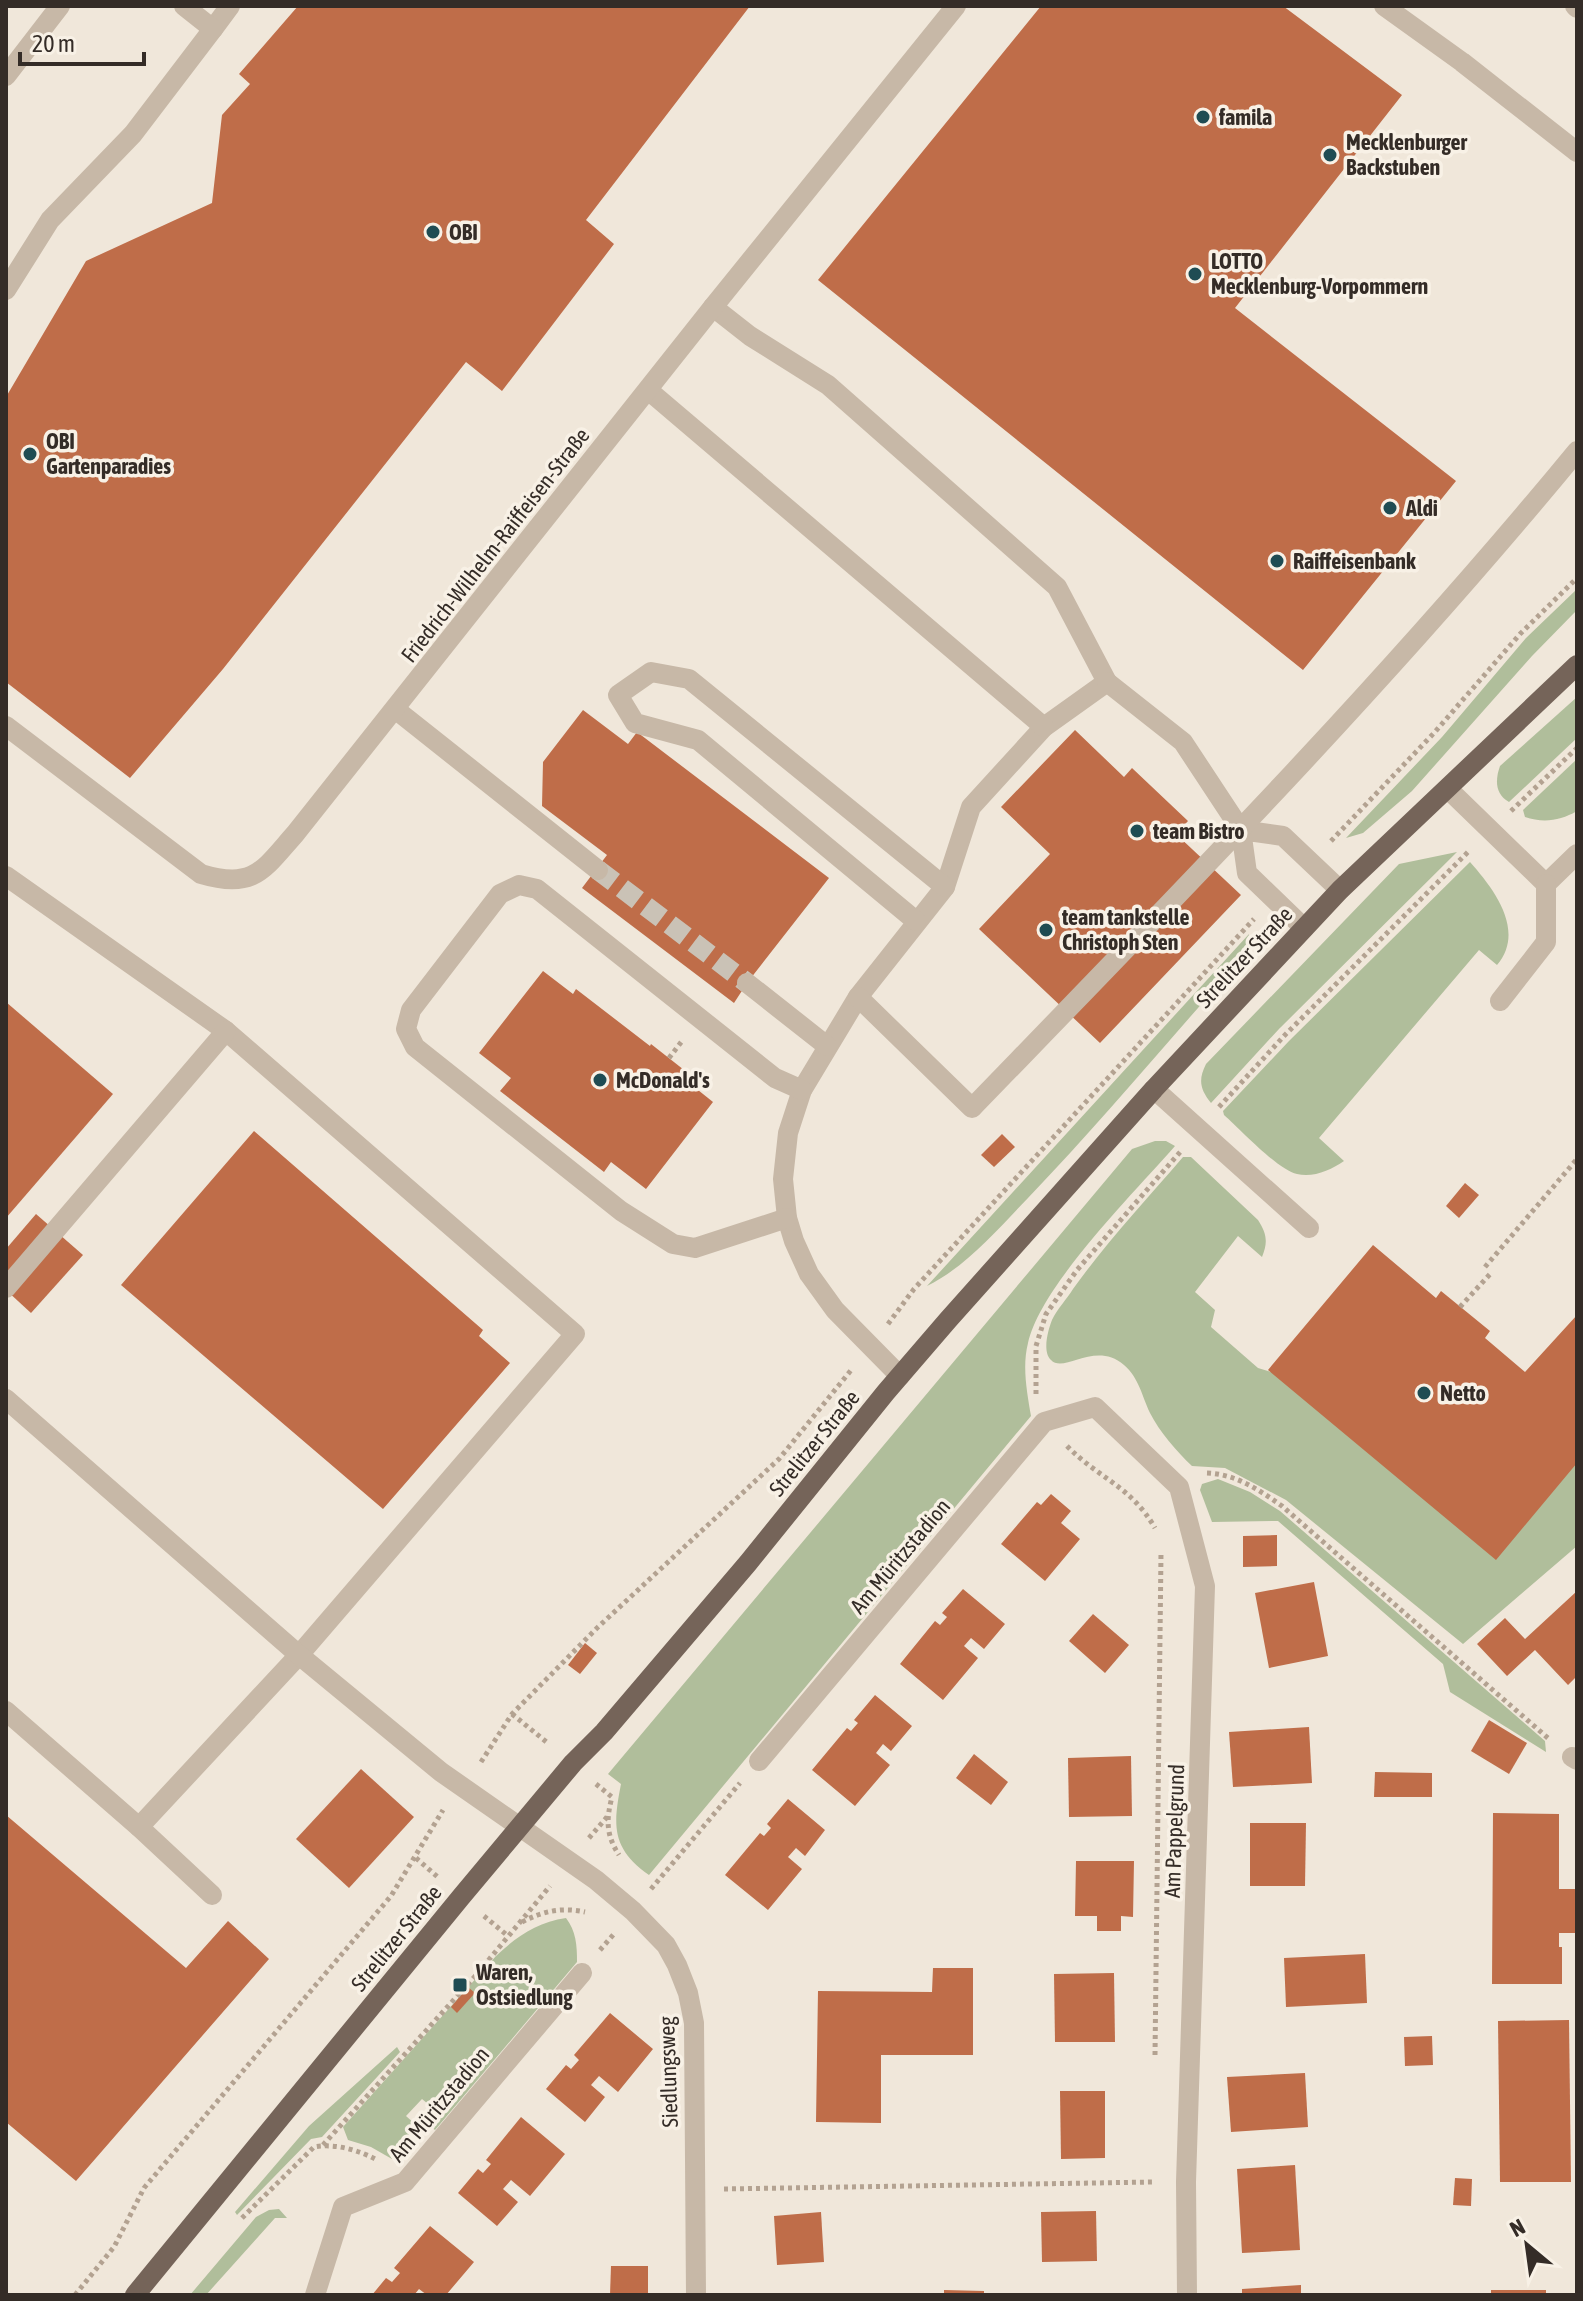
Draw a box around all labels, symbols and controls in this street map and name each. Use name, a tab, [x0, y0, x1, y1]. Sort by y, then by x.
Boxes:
scale bar	[20, 16, 144, 66]
text: 20 m	[32, 30, 75, 57]
place label: famila	[1218, 104, 1272, 130]
marker: famila	[1194, 108, 1212, 126]
place label: Mecklenburger Backstuben	[1346, 129, 1468, 180]
marker: Mecklenburger Backstuben	[1321, 146, 1339, 164]
place label: OBI	[449, 219, 478, 245]
marker: OBI	[424, 223, 442, 241]
place label: LOTTO Mecklenburg-Vorpommern	[1211, 248, 1428, 299]
marker: LOTTO Mecklenburg-Vorpommern	[1186, 265, 1204, 283]
street label: Friedrich-Wilhelm-Raiffeisen-Straße	[395, 423, 595, 667]
place label: OBI Gartenparadies	[46, 428, 171, 479]
marker: OBI Gartenparadies	[21, 445, 39, 463]
place label: Aldi	[1405, 495, 1438, 521]
marker: Aldi	[1381, 499, 1399, 517]
place label: Raiffeisenbank	[1293, 548, 1416, 574]
marker: Raiffeisenbank	[1268, 552, 1286, 570]
place label: team Bistro	[1152, 818, 1245, 844]
marker: team Bistro	[1128, 822, 1146, 840]
street label: Strelitzer Straße	[1191, 901, 1297, 1013]
place label: team tankstelle Christoph Sten	[1061, 904, 1189, 955]
marker: team tankstelle Christoph Sten	[1037, 921, 1055, 939]
place label: McDonald's	[616, 1067, 710, 1093]
marker: McDonald's	[591, 1071, 609, 1089]
place label: Netto	[1440, 1380, 1486, 1406]
marker: Netto	[1415, 1384, 1433, 1402]
street label: Strelitzer Straße	[763, 1385, 865, 1501]
street label: Am Müritzstadion	[845, 1493, 955, 1619]
street label: Am Pappelgrund	[1159, 1763, 1189, 1899]
street label: Strelitzer Straße	[345, 1880, 447, 1996]
place label: Waren, Ostsiedlung	[475, 1959, 573, 2010]
marker: Waren, Ostsiedlung	[451, 1976, 469, 1994]
street label: Siedlungsweg	[653, 2015, 683, 2128]
street label: Am Müritzstadion	[384, 2041, 494, 2167]
north arrow	[1487, 2205, 1567, 2285]
text: N	[1505, 2213, 1529, 2242]

